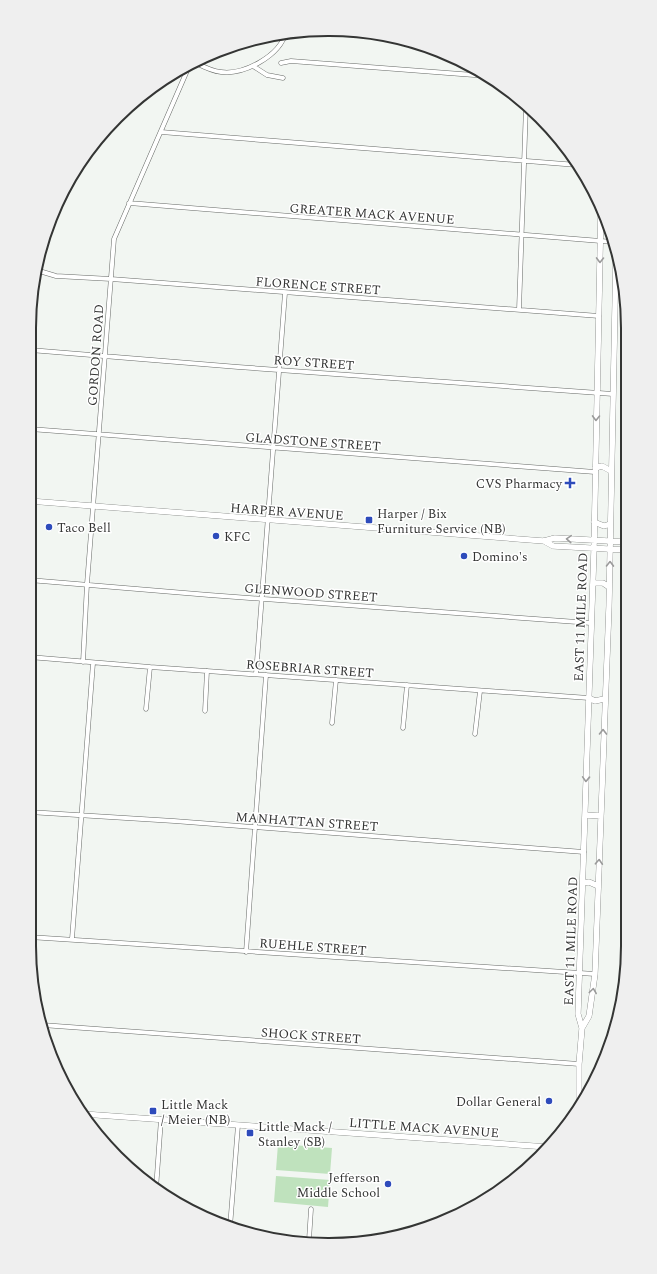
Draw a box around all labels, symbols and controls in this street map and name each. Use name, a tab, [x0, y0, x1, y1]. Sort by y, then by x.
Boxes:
street label: GREATER MACK AVENUE	[289, 198, 455, 230]
one-way arrow	[596, 257, 604, 263]
street label: FLORENCE STREET	[255, 272, 381, 300]
street label: GORDON ROAD	[82, 304, 110, 407]
street label: ROY STREET	[273, 350, 355, 376]
one-way arrow	[592, 415, 601, 421]
street label: GLADSTONE STREET	[244, 427, 382, 457]
place label: CVS Pharmacy	[476, 474, 563, 494]
marker: CVS Pharmacy	[565, 478, 575, 488]
street label: HARPER AVENUE	[230, 498, 344, 526]
place label: Harper / Bix Furniture Service (NB)	[377, 504, 505, 539]
marker: Harper / Bix Furniture Service (NB)	[364, 515, 374, 525]
place label: Taco Bell	[57, 518, 111, 538]
marker: Taco Bell	[44, 522, 54, 532]
place label: KFC	[224, 527, 251, 547]
marker: KFC	[211, 531, 221, 541]
one-way arrow	[566, 535, 572, 543]
place label: Domino's	[472, 547, 528, 567]
marker: Domino's	[459, 551, 469, 561]
street label: EAST 11 MILE ROAD	[569, 552, 593, 682]
one-way arrow	[605, 561, 614, 567]
street label: GLENWOOD STREET	[244, 578, 379, 608]
street label: ROSEBRIAR STREET	[245, 655, 375, 683]
one-way arrow	[599, 729, 608, 735]
one-way arrow	[582, 776, 591, 782]
street label: MANHATTAN STREET	[235, 807, 379, 837]
one-way arrow	[595, 859, 604, 865]
street label: EAST 11 MILE ROAD	[559, 876, 583, 1006]
street label: RUEHLE STREET	[259, 933, 368, 961]
one-way arrow	[588, 988, 597, 994]
street label: SHOCK STREET	[260, 1023, 362, 1049]
place label: Dollar General	[456, 1092, 541, 1112]
place label: Little Mack / Meier (NB)	[161, 1095, 230, 1130]
marker: Dollar General	[544, 1096, 554, 1106]
marker: Little Mack / Meier (NB)	[148, 1106, 158, 1116]
street label: LITTLE MACK AVENUE	[348, 1113, 500, 1143]
place label: Little Mack / Stanley (SB)	[258, 1117, 332, 1152]
marker: Little Mack / Stanley (SB)	[245, 1128, 255, 1138]
place label: Jefferson Middle School	[297, 1168, 380, 1203]
marker: Jefferson Middle School	[383, 1179, 393, 1189]

